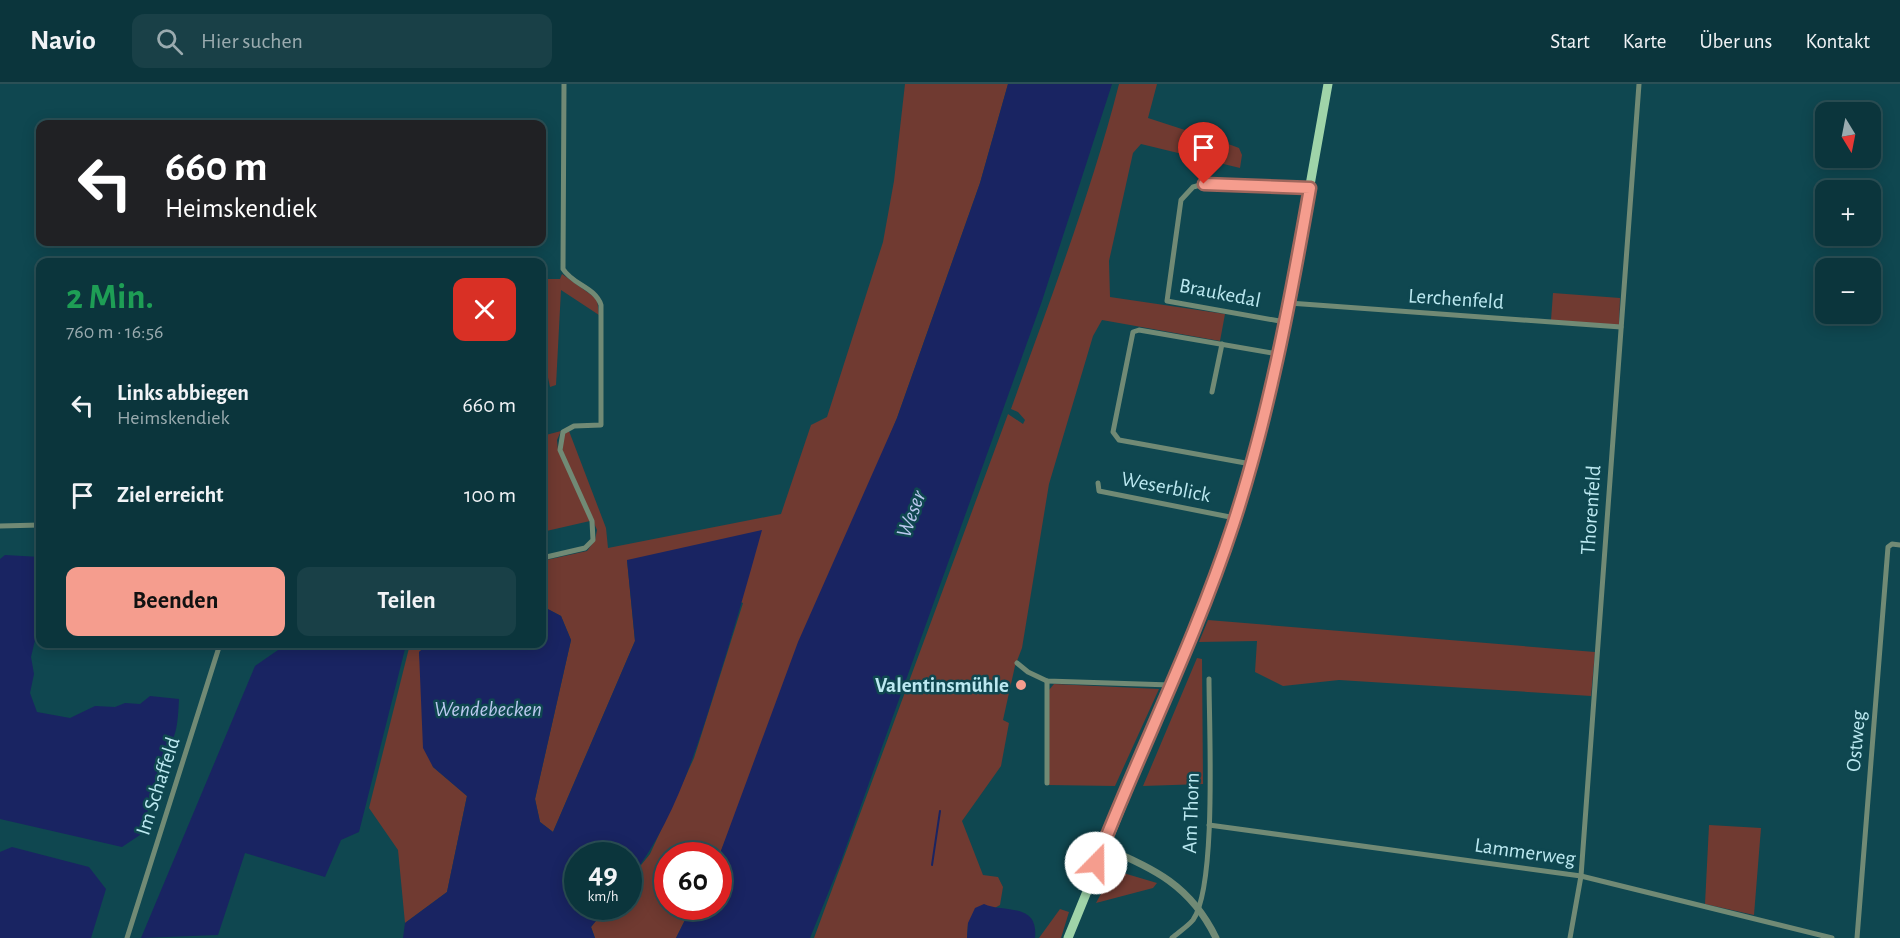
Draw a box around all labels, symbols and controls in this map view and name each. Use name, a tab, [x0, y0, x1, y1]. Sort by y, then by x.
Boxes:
search box	[132, 14, 552, 68]
icon: search	[153, 25, 186, 58]
text: Navio	[30, 27, 96, 55]
text: Hier suchen	[201, 30, 303, 52]
text: Start	[1550, 31, 1590, 52]
text: Karte	[1623, 31, 1666, 52]
text: Über uns	[1699, 31, 1772, 52]
text: Kontakt	[1805, 31, 1870, 52]
north arrow	[1815, 102, 1881, 168]
map controls	[1815, 102, 1881, 324]
pin	[1178, 122, 1229, 184]
icon: arrive	[1187, 131, 1220, 164]
icon: left	[66, 144, 144, 222]
text: 660 m	[165, 146, 268, 188]
button: +	[1815, 180, 1881, 246]
text: Heimskendiek	[165, 195, 317, 222]
button: −	[1815, 258, 1881, 324]
street label: Braukedal	[1177, 275, 1263, 311]
button: close	[453, 278, 516, 341]
text: 2 Min.	[66, 279, 154, 315]
street label: Lerchenfeld	[1407, 285, 1505, 313]
text: 760 m · 16:56	[66, 322, 163, 342]
text: Links abbiegen	[117, 382, 249, 404]
icon: left	[66, 389, 99, 422]
text: 660 m	[462, 394, 516, 416]
text: Heimskendiek	[117, 408, 230, 428]
street label: Thorenfeld	[1577, 464, 1605, 556]
street label: Weserblick	[1120, 468, 1213, 506]
icon: arrive	[66, 479, 99, 512]
text: Ziel erreicht	[117, 484, 224, 506]
text: 100 m	[464, 484, 516, 506]
water label: Weser	[892, 487, 930, 540]
button: Beenden	[66, 567, 285, 636]
button: Teilen	[297, 567, 516, 636]
place label: Valentinsmühle	[875, 675, 1009, 696]
marker: Valentinsmühle	[1014, 678, 1028, 692]
water label: Wendebecken	[434, 698, 542, 720]
street label: Ostweg	[1843, 709, 1869, 772]
street label: Im Schaffeld	[132, 734, 184, 838]
street label: Am Thorn	[1179, 772, 1203, 854]
position arrow	[1064, 831, 1128, 895]
street label: Lammerweg	[1473, 835, 1578, 870]
speed limit sign: 60	[654, 842, 732, 920]
text: 49	[588, 859, 618, 889]
text: km/h	[588, 889, 618, 904]

